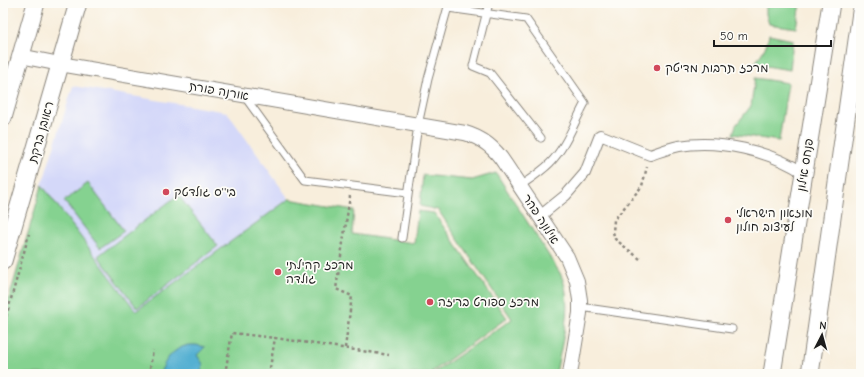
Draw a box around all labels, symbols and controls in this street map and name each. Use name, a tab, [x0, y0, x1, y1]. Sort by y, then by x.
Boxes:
scale bar	[714, 22, 831, 48]
text: 50 m	[720, 29, 748, 43]
place label: מרכז תרבות מדיטק	[665, 61, 769, 76]
marker: מרכז תרבות מדיטק	[652, 63, 662, 73]
street label: אורנה פורת	[188, 79, 250, 103]
street label: ראובן ברקת	[25, 100, 56, 165]
street label: פנחס אילון	[794, 138, 816, 192]
place label: בי''ס גולדטק	[174, 185, 236, 199]
marker: בי''ס גולדטק	[161, 187, 171, 197]
street label: אילונה פהר	[520, 191, 562, 247]
place label: מוזאון הישראלי לעיצוב חולון	[736, 206, 813, 234]
marker: מוזאון הישראלי לעיצוב חולון	[723, 215, 733, 225]
place label: מרכז קהילתי גולדה	[286, 258, 354, 286]
marker: מרכז קהילתי גולדה	[273, 267, 283, 277]
place label: מרכז ספורט בריזה	[438, 295, 539, 309]
marker: מרכז ספורט בריזה	[425, 297, 435, 307]
north arrow	[802, 315, 842, 355]
text: N	[819, 319, 827, 332]

